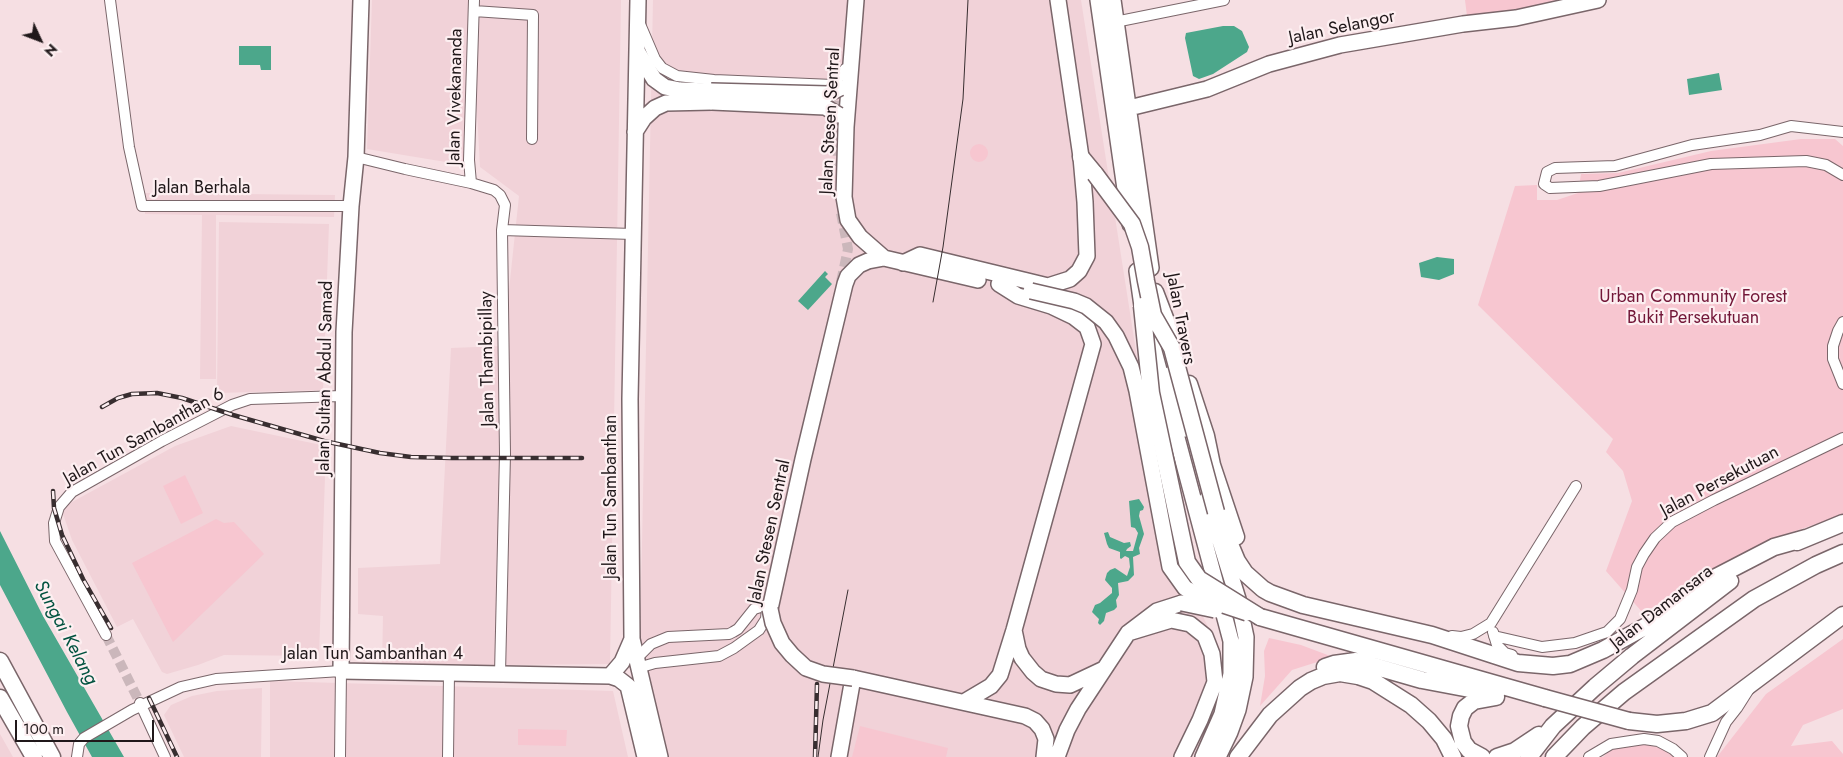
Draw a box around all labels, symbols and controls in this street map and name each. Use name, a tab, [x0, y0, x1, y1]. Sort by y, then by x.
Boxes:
street label: Jalan Selangor	[1287, 6, 1397, 50]
north arrow	[15, 15, 65, 65]
street label: Jalan Vivekananda	[444, 28, 468, 166]
text: N	[40, 39, 62, 61]
street label: Jalan Stesen Sentral	[816, 47, 846, 195]
street label: Jalan Berhala	[153, 178, 251, 200]
street label: Jalan Travers	[1161, 271, 1199, 367]
street label: Jalan Sultan Abdul Samad	[314, 280, 338, 476]
park label: Urban Community Forest Bukit Persekutuan	[1599, 287, 1787, 330]
street label: Jalan Thambipillay	[476, 291, 500, 427]
street label: Jalan Tun Sambanthan 6	[60, 384, 228, 490]
street label: Jalan Tun Sambanthan	[601, 415, 623, 579]
street label: Jalan Persekutuan	[1657, 442, 1783, 522]
street label: Jalan Stesen Sentral	[744, 458, 796, 606]
street label: Jalan Damansara	[1606, 561, 1718, 655]
water label: Sungai Kelang	[28, 577, 102, 689]
street label: Jalan Tun Sambanthan 4	[283, 644, 463, 666]
scale bar	[18, 710, 156, 742]
text: 100 m	[23, 718, 64, 740]

